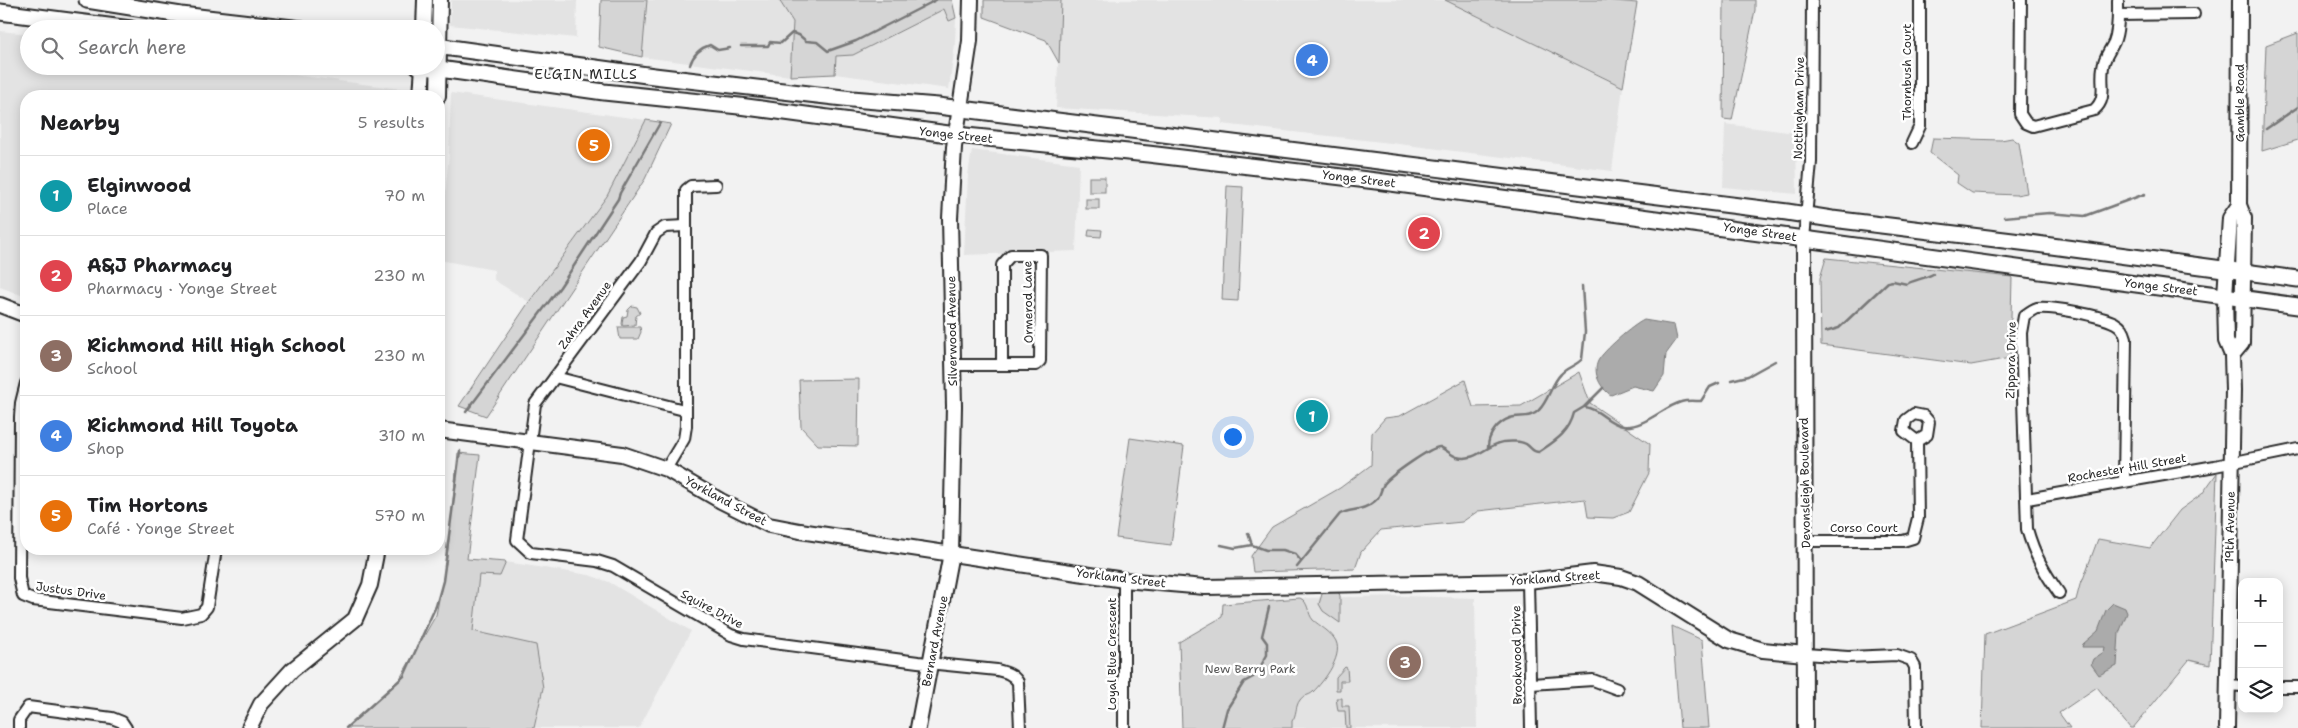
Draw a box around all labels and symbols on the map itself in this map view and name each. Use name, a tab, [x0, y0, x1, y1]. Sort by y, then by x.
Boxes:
street label: Thornbush Court	[1899, 24, 1915, 120]
pin: 4	[1296, 41, 1328, 79]
street label: Nottingham Drive	[1790, 56, 1808, 159]
street label: Gamble Road	[2232, 63, 2248, 142]
district label: ELGIN MILLS	[534, 65, 638, 83]
street label: Yonge Street	[918, 123, 994, 147]
pin: 5	[578, 126, 610, 164]
street label: Yonge Street	[1321, 167, 1397, 191]
pin: 2	[1408, 214, 1440, 252]
street label: Yonge Street	[1722, 219, 1798, 245]
street label: Ormerod Lane	[1019, 260, 1037, 343]
street label: Silverwood Avenue	[943, 275, 961, 386]
street label: Yonge Street	[2123, 275, 2199, 299]
street label: Zahra Avenue	[555, 278, 615, 352]
street label: Zippora Drive	[2002, 321, 2020, 399]
pin: 1	[1296, 397, 1328, 435]
street label: Devonsleigh Boulevard	[1796, 417, 1814, 549]
your location	[1220, 424, 1246, 450]
street label: Rochester Hill Street	[2066, 450, 2188, 486]
street label: Yorkland Street	[682, 473, 770, 529]
street label: 19th Avenue	[2221, 491, 2239, 563]
street label: Corso Court	[1830, 520, 1898, 536]
street label: Yorkland Street	[1075, 565, 1167, 591]
street label: Yorkland Street	[1509, 567, 1601, 589]
street label: Justus Drive	[35, 578, 107, 604]
street label: Squire Drive	[678, 586, 746, 632]
street label: Bernard Avenue	[918, 594, 952, 688]
street label: Loyal Blue Crescent	[1104, 597, 1120, 711]
street label: Brookwood Drive	[1508, 605, 1526, 705]
pin: 3	[1389, 643, 1421, 681]
park label: New Berry Park	[1204, 661, 1296, 677]

